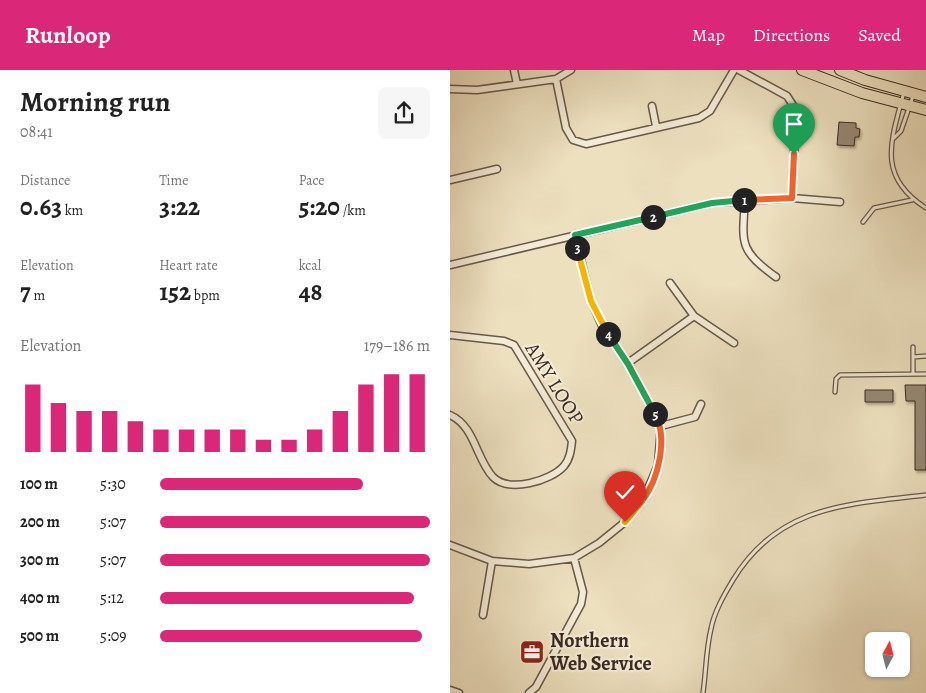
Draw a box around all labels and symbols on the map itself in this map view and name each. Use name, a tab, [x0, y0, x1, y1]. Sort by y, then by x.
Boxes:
pin	[773, 103, 815, 154]
pin: 1	[732, 188, 756, 212]
pin: 2	[640, 204, 666, 230]
pin: 3	[564, 236, 590, 260]
pin: 4	[596, 322, 620, 346]
street label: AMY LOOP	[518, 336, 590, 429]
pin: 5	[642, 402, 668, 426]
pin	[604, 471, 646, 522]
place label: Northern Web Service	[549, 627, 652, 677]
north arrow	[865, 632, 910, 678]
office icon: Northern Web Service	[519, 639, 545, 665]

